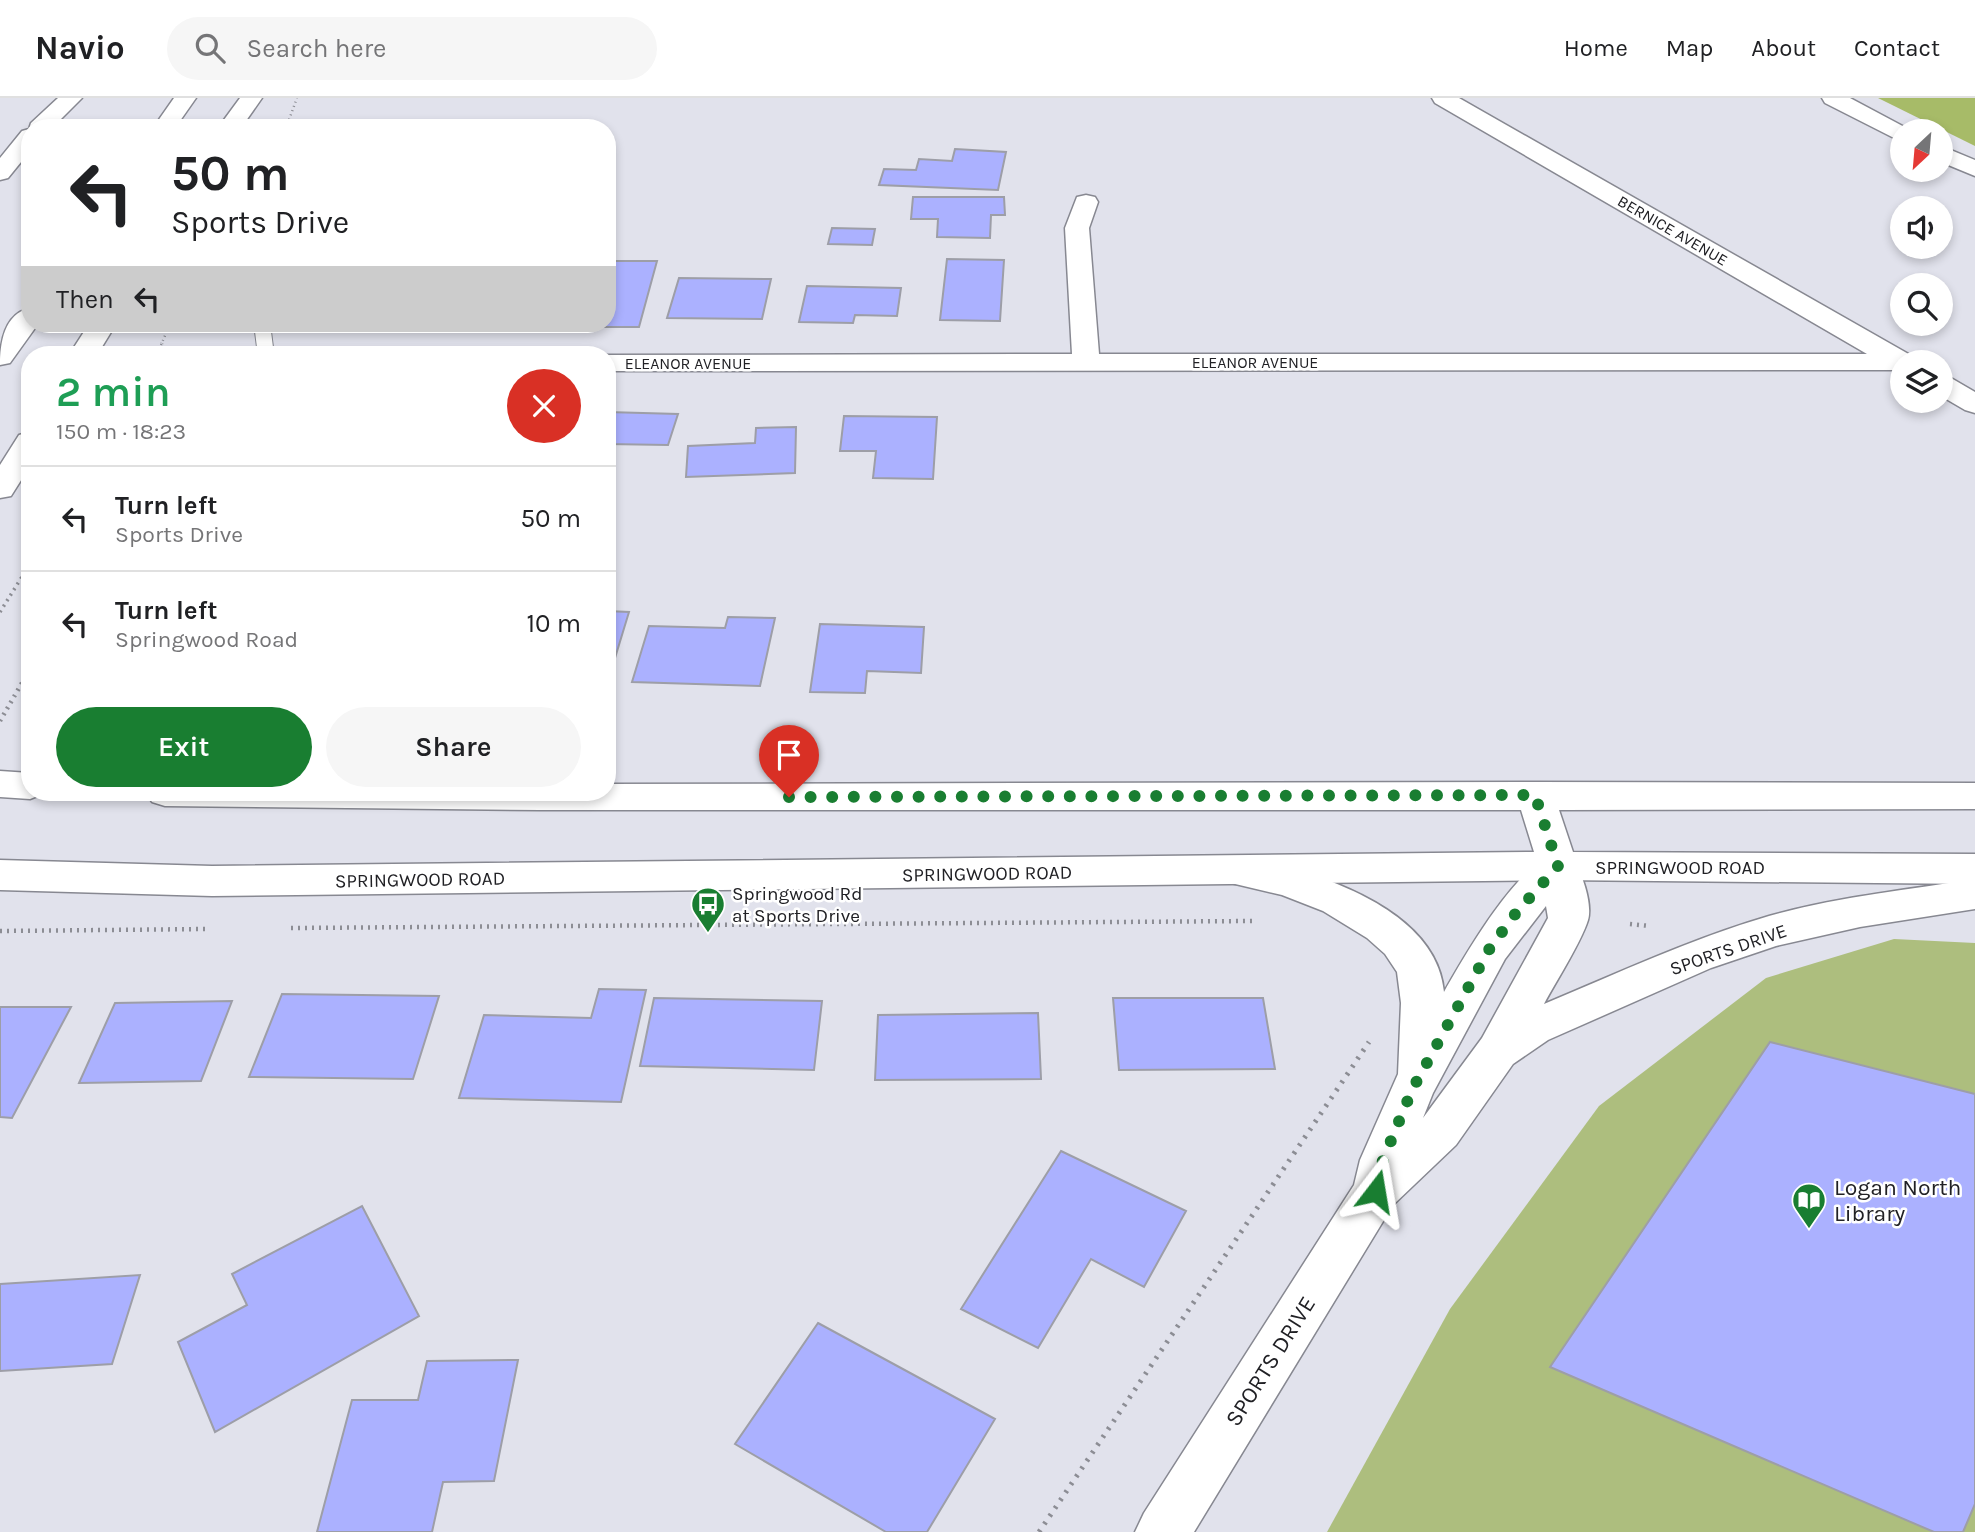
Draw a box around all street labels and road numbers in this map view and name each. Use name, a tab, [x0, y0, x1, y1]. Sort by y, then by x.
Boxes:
street label: BERNICE AVENUE	[1614, 191, 1731, 270]
street label: ELEANOR AVENUE	[1192, 353, 1318, 372]
street label: ELEANOR AVENUE	[625, 354, 751, 373]
street label: SPRINGWOOD ROAD	[1595, 857, 1765, 879]
street label: SPRINGWOOD ROAD	[902, 862, 1072, 886]
street label: SPRINGWOOD ROAD	[335, 868, 505, 892]
street label: SPORTS DRIVE	[1667, 920, 1790, 980]
street label: SPORTS DRIVE	[1220, 1291, 1321, 1431]

